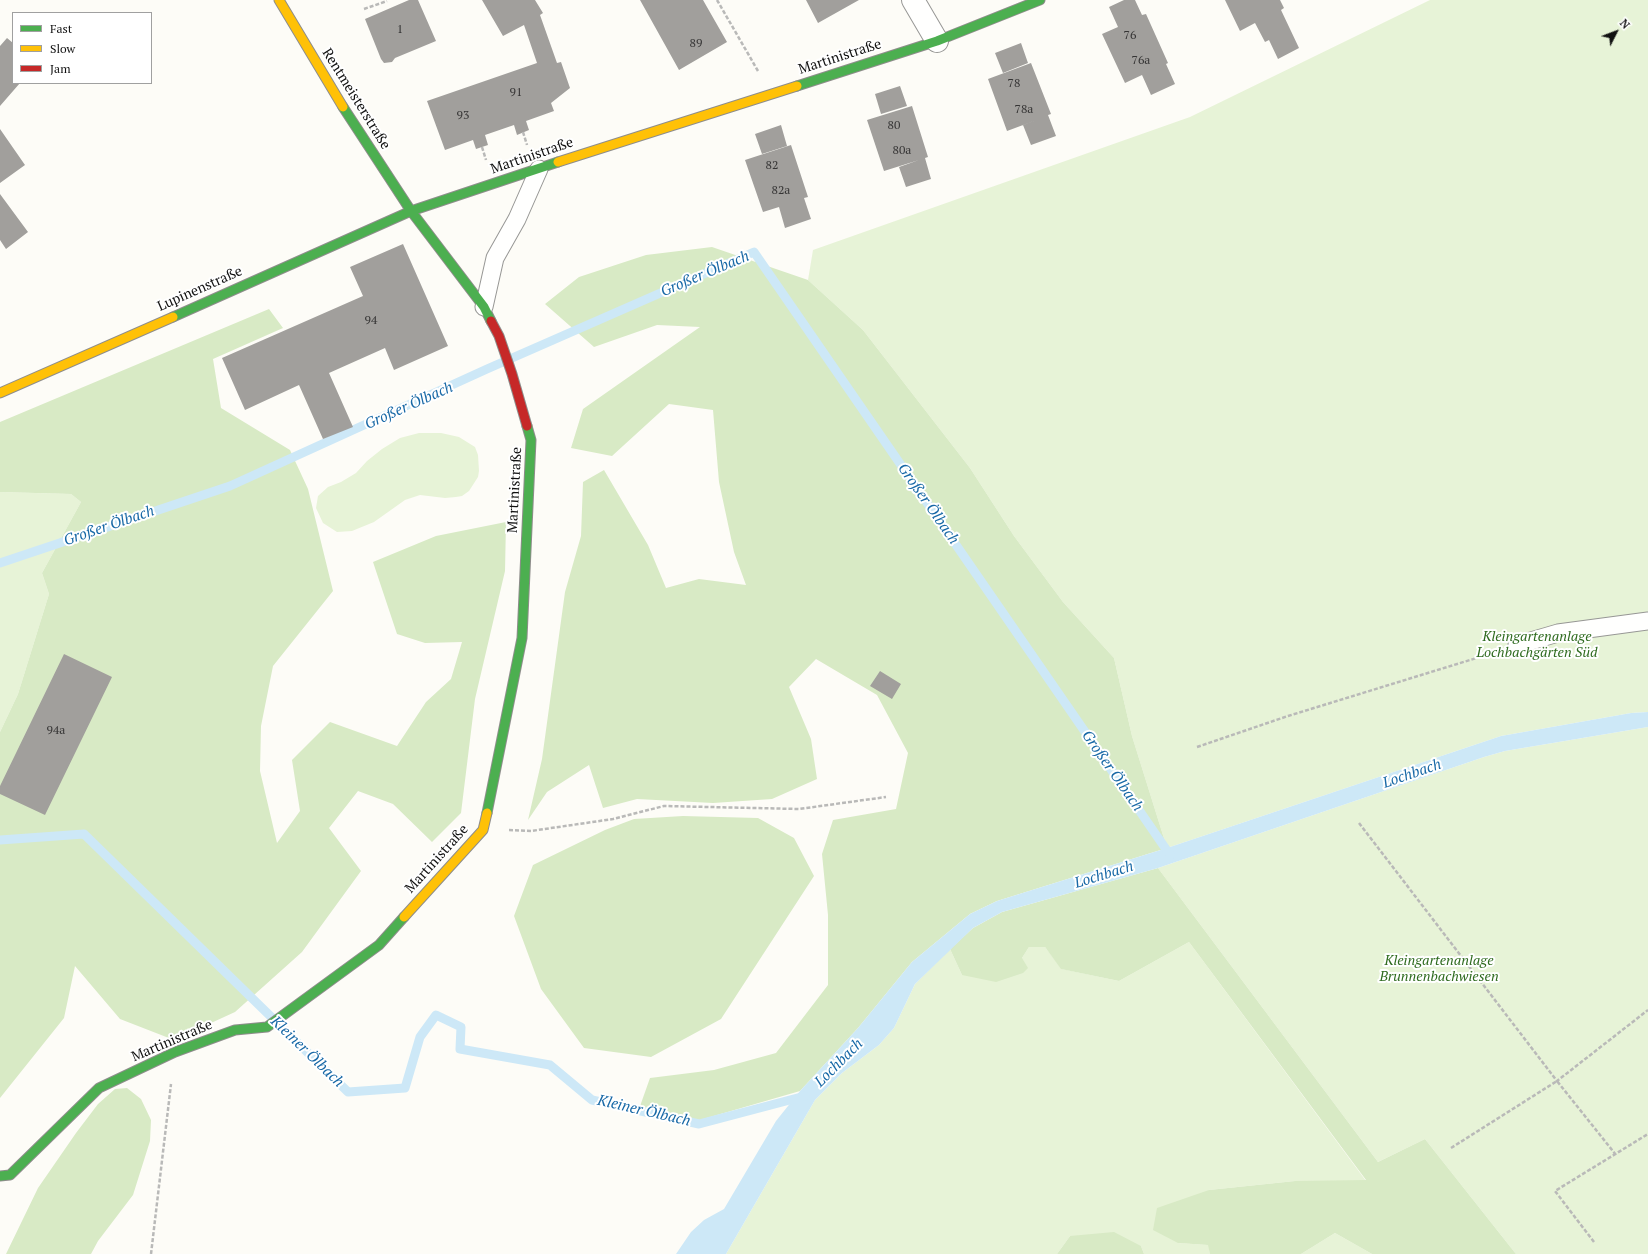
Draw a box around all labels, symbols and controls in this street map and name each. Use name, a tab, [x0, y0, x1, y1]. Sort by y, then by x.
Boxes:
legend	[12, 12, 152, 84]
north arrow	[1596, 12, 1636, 52]
text: N	[1617, 16, 1633, 32]
text: Fast	[50, 21, 72, 36]
house number: 1	[397, 23, 403, 37]
house number: 76	[1124, 29, 1136, 43]
street label: Martinistraße	[796, 36, 884, 78]
house number: 89	[690, 37, 702, 51]
text: Slow	[50, 41, 75, 56]
street label: Rentmeisterstraße	[318, 45, 394, 153]
house number: 76a	[1132, 54, 1150, 68]
text: Jam	[50, 61, 71, 76]
house number: 78	[1008, 77, 1020, 91]
house number: 91	[510, 86, 522, 100]
house number: 78a	[1015, 103, 1033, 117]
house number: 93	[457, 109, 469, 123]
house number: 80	[888, 119, 900, 133]
street label: Martinistraße	[489, 134, 575, 178]
house number: 80a	[893, 144, 911, 158]
house number: 82	[766, 159, 778, 173]
house number: 82a	[772, 184, 790, 198]
water label: Großer Ölbach	[658, 247, 752, 301]
street label: Lupinenstraße	[155, 263, 245, 315]
house number: 94	[365, 314, 377, 328]
water label: Großer Ölbach	[362, 379, 456, 433]
street label: Martinistraße	[504, 447, 526, 533]
water label: Großer Ölbach	[894, 460, 962, 548]
water label: Großer Ölbach	[61, 502, 157, 550]
park label: Kleingartenanlage Lochbachgärten Süd	[1476, 629, 1598, 662]
house number: 94a	[47, 724, 65, 738]
water label: Großer Ölbach	[1078, 727, 1146, 815]
water label: Lochbach	[1380, 756, 1444, 792]
street label: Martinistraße	[402, 821, 472, 897]
water label: Lochbach	[1072, 858, 1136, 892]
park label: Kleingartenanlage Brunnenbachwiesen	[1379, 953, 1499, 986]
water label: Kleiner Ölbach	[267, 1013, 347, 1091]
street label: Martinistraße	[129, 1016, 215, 1066]
water label: Lochbach	[811, 1035, 867, 1091]
water label: Kleiner Ölbach	[596, 1092, 692, 1130]

